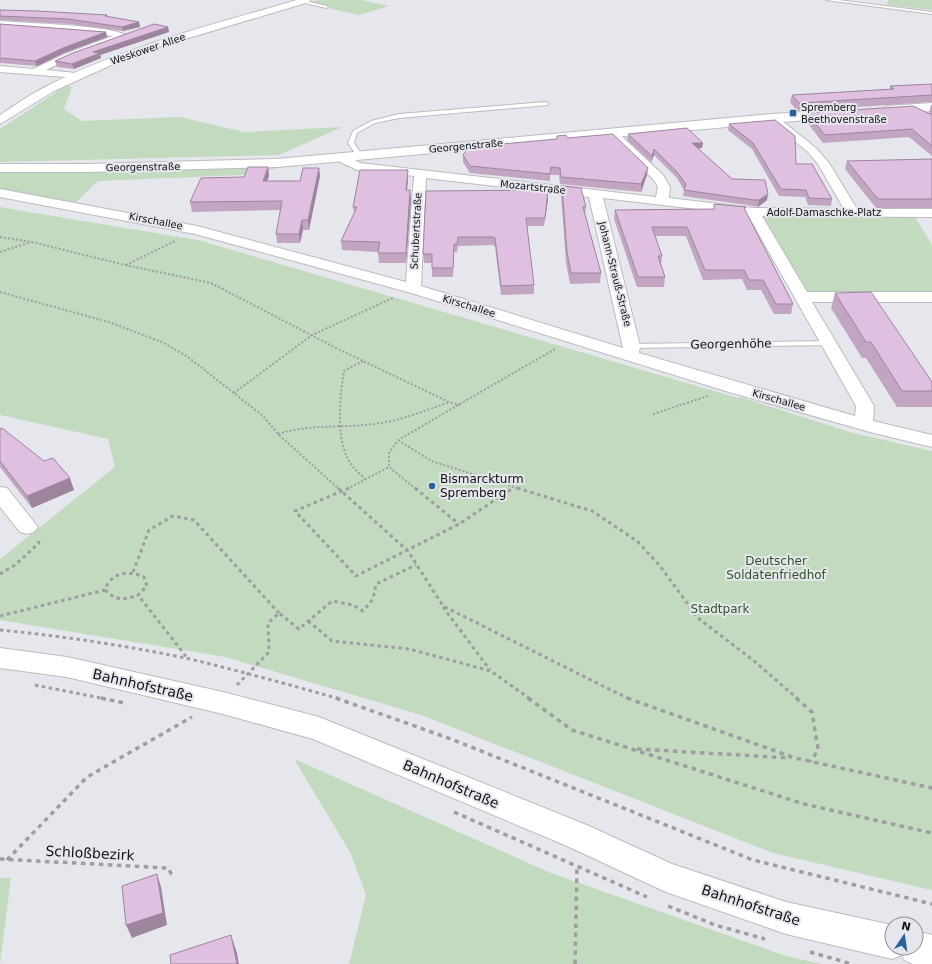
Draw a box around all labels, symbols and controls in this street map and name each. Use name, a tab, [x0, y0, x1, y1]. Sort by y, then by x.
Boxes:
street label: Weskower Allee	[109, 31, 187, 67]
place label: Spremberg Beethovenstraße	[801, 102, 887, 125]
marker: Spremberg Beethovenstraße	[788, 108, 798, 118]
street label: Georgenstraße	[428, 137, 504, 155]
street label: Georgenstraße	[106, 161, 180, 173]
street label: Mozartstraße	[500, 178, 566, 196]
street label: Schubertstraße	[408, 192, 424, 270]
street label: Adolf-Damaschke-Platz	[767, 207, 881, 218]
street label: Kirschallee	[128, 210, 184, 232]
street label: Johann-Strauß-Straße	[596, 219, 633, 328]
street label: Kirschallee	[441, 293, 497, 319]
street label: Georgenhöhe	[690, 336, 772, 352]
street label: Kirschallee	[751, 387, 807, 413]
place label: Bismarckturm Spremberg	[440, 472, 524, 500]
marker: Bismarckturm Spremberg	[427, 481, 437, 491]
park label: Deutscher Soldatenfriedhof	[726, 554, 827, 582]
park label: Stadtpark	[691, 602, 749, 616]
street label: Bahnhofstraße	[91, 666, 195, 704]
street label: Bahnhofstraße	[401, 757, 501, 811]
street label: Schloßbezirk	[45, 843, 136, 863]
street label: Bahnhofstraße	[700, 881, 802, 929]
north arrow	[884, 916, 924, 956]
text: N	[900, 919, 912, 934]

